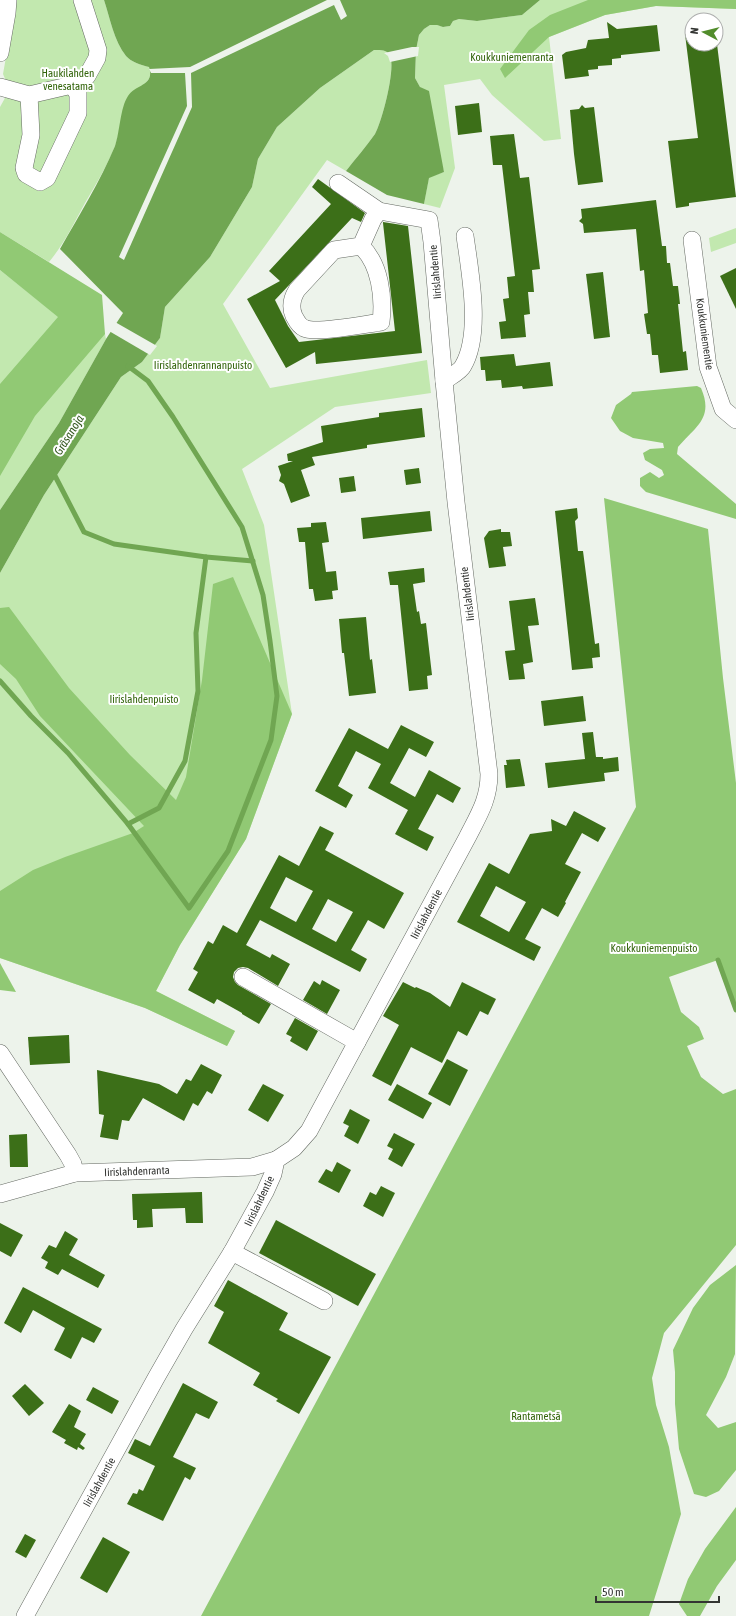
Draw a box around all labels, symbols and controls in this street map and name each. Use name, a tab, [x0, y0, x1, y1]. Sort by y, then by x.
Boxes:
north arrow	[684, 12, 724, 52]
text: N	[688, 27, 700, 35]
park label: Koukkuniemenranta	[470, 51, 554, 63]
park label: Haukilahden venesatama	[42, 67, 94, 92]
street label: Iirislahdentie	[427, 244, 443, 300]
street label: Koukkuniementie	[694, 297, 716, 371]
park label: Iirislahdenrannanpuisto	[154, 359, 252, 371]
water label: Gräsanoja	[51, 412, 87, 458]
street label: Iirislahdentie	[458, 566, 476, 622]
park label: Iirislahdenpuisto	[109, 693, 179, 705]
street label: Iirislahdentie	[408, 887, 444, 941]
park label: Koukkuniemenpuisto	[611, 942, 697, 954]
street label: Iirislahdenranta	[104, 1164, 170, 1178]
street label: Iirislahdentie	[242, 1174, 276, 1228]
park label: Rantametsä	[511, 1410, 561, 1422]
street label: Iirislahdentie	[81, 1455, 117, 1509]
scale bar	[596, 1578, 719, 1604]
text: 50 m	[602, 1585, 624, 1599]

